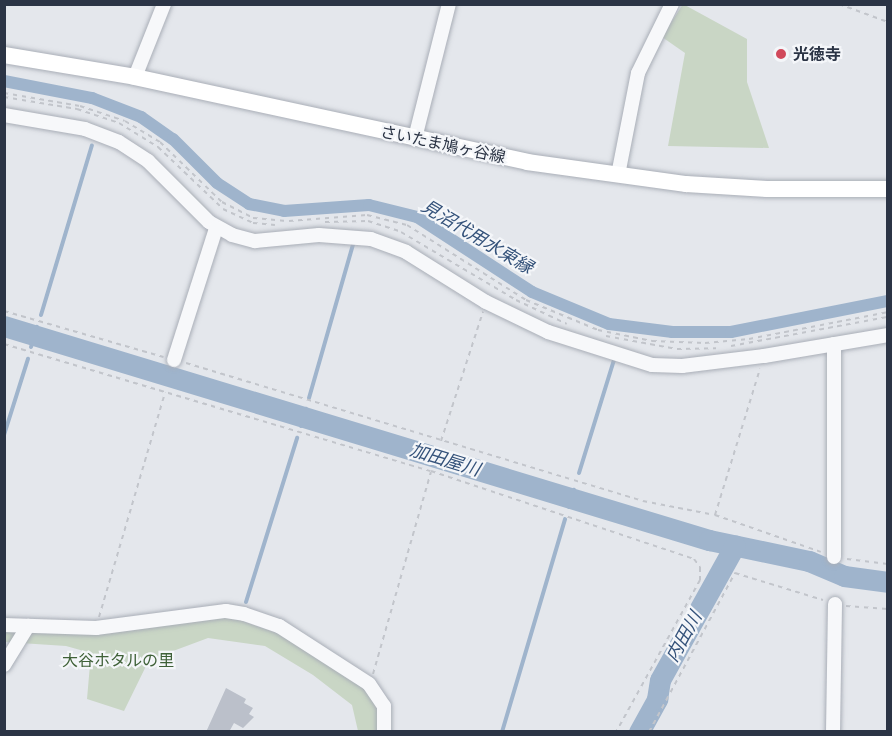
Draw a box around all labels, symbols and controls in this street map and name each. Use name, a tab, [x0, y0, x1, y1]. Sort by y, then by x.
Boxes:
place label: 光徳寺	[793, 44, 841, 64]
marker: 光徳寺	[774, 47, 788, 61]
street label: さいたま鳩ヶ谷線	[378, 121, 508, 167]
water label: 見沼代用水東縁	[417, 195, 537, 279]
water label: 加田屋川	[407, 439, 483, 481]
water label: 内田川	[661, 608, 707, 666]
park label: 大谷ホタルの里	[62, 650, 174, 670]

